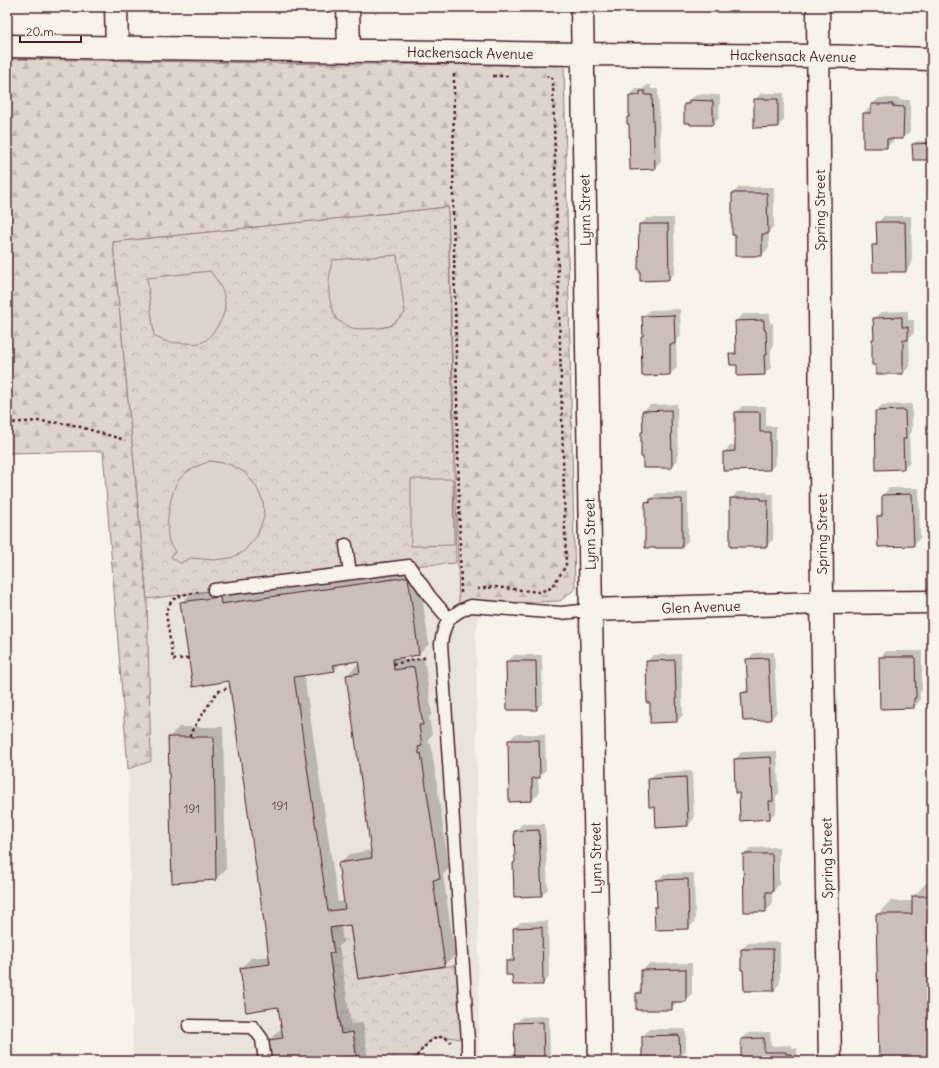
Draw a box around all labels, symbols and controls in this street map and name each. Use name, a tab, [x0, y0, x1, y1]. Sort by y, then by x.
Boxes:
scale bar	[20, 18, 81, 44]
text: 20 m	[26, 24, 54, 39]
street label: Hackensack Avenue	[407, 43, 533, 63]
street label: Hackensack Avenue	[730, 46, 856, 66]
street label: Spring Street	[811, 169, 829, 251]
street label: Lynn Street	[575, 173, 595, 246]
street label: Spring Street	[813, 493, 831, 575]
street label: Lynn Street	[580, 497, 600, 570]
street label: Glen Avenue	[661, 597, 741, 617]
house number: 191	[272, 798, 288, 813]
house number: 191	[184, 801, 200, 816]
street label: Spring Street	[817, 817, 837, 899]
street label: Lynn Street	[586, 821, 606, 894]

